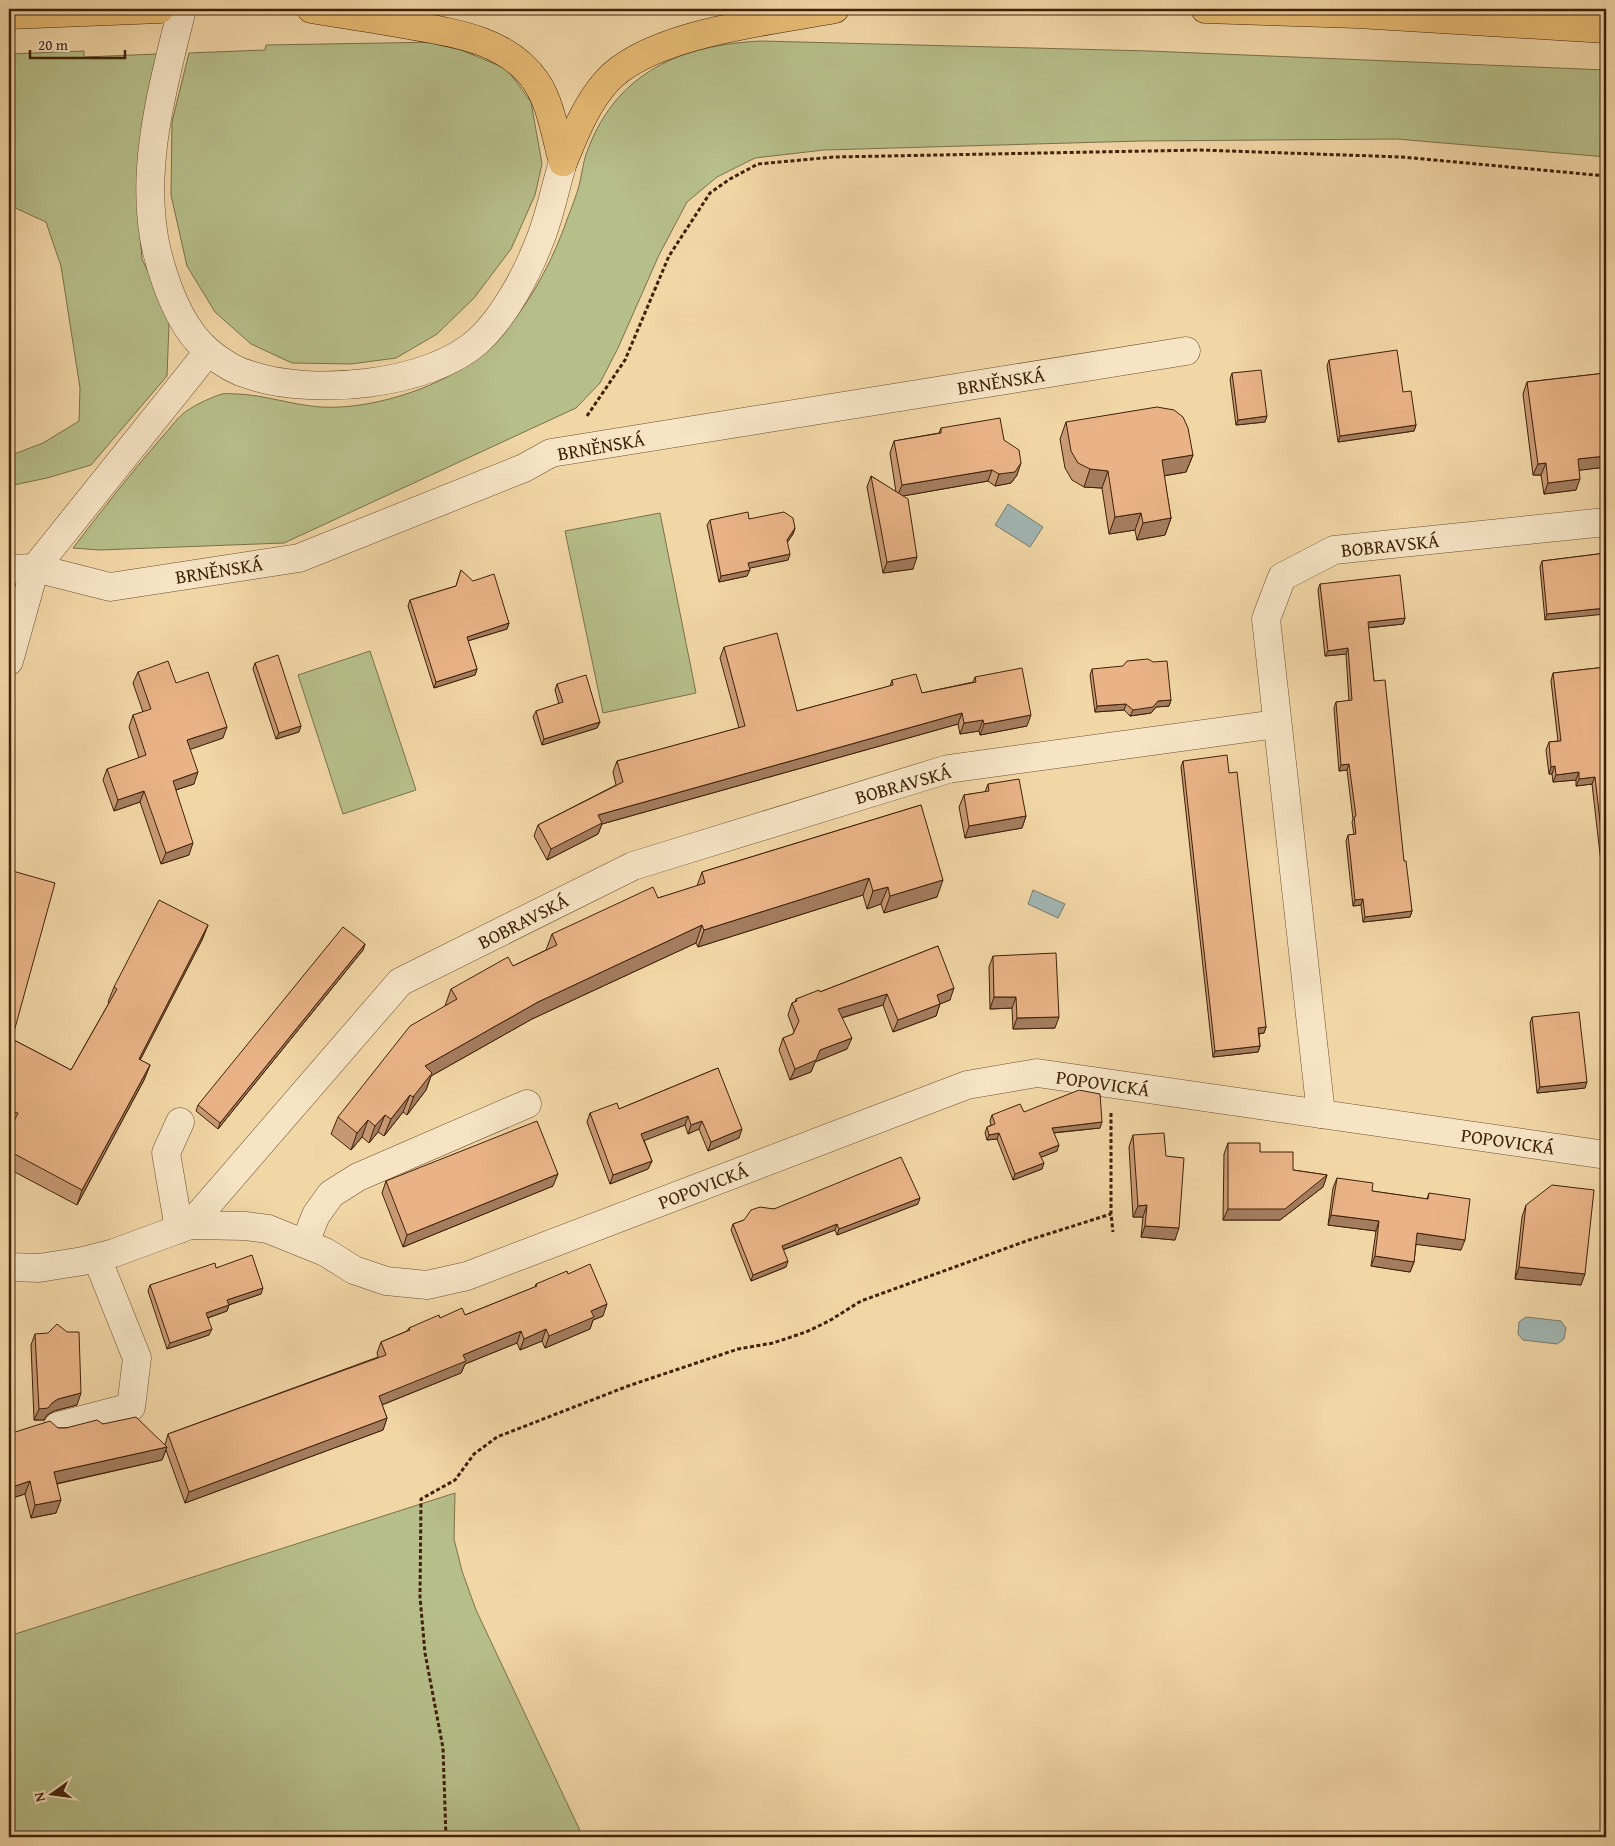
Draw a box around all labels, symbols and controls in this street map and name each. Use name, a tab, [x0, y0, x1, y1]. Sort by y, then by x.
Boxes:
scale bar	[30, 28, 125, 60]
text: 20 m	[38, 34, 69, 55]
street label: BRNĚNSKÁ	[955, 360, 1047, 402]
street label: BRNĚNSKÁ	[555, 424, 647, 467]
street label: BOBRAVSKÁ	[1340, 526, 1441, 564]
street label: BRNĚNSKÁ	[173, 549, 265, 591]
street label: BOBRAVSKÁ	[852, 757, 955, 811]
street label: BOBRAVSKÁ	[473, 886, 574, 956]
street label: POPOVICKÁ	[1054, 1063, 1152, 1103]
street label: POPOVICKÁ	[1459, 1121, 1557, 1161]
street label: POPOVICKÁ	[654, 1156, 752, 1216]
north arrow	[28, 1768, 78, 1818]
text: N	[28, 1790, 50, 1804]

